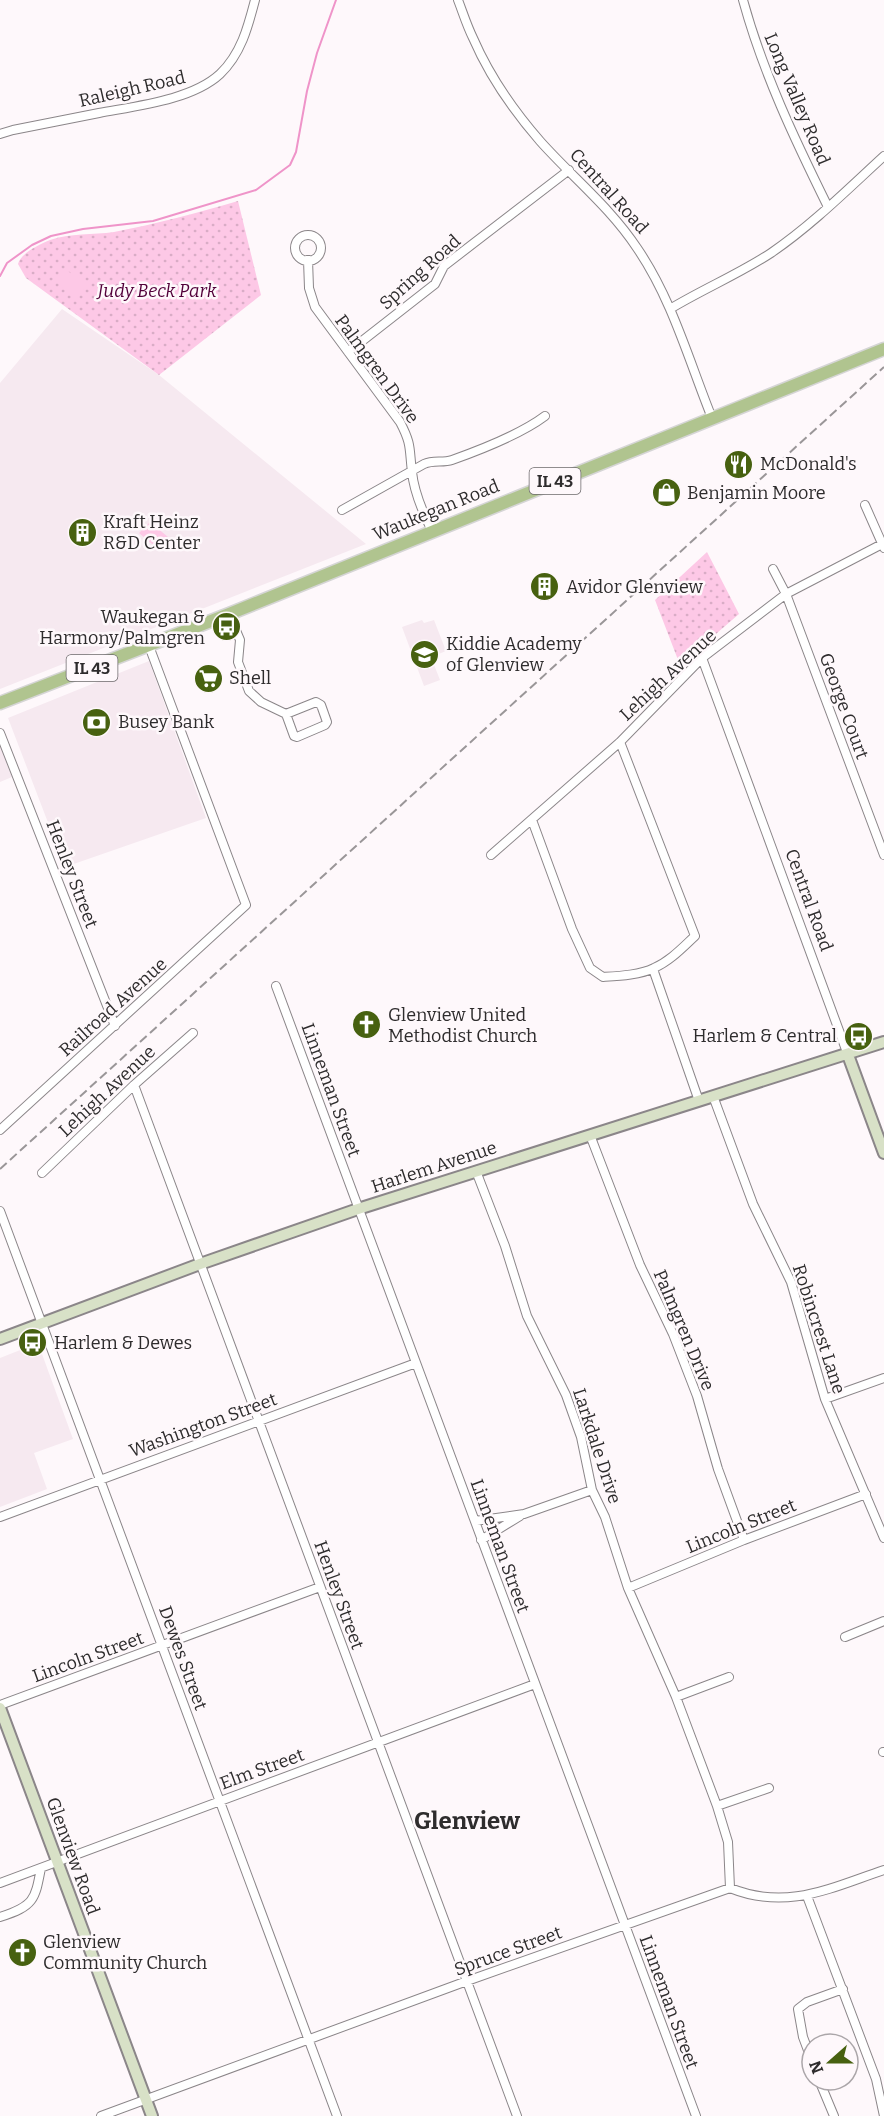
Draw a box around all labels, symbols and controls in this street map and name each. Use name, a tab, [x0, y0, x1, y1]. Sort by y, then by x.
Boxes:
street label: Long Valley Road	[759, 30, 835, 169]
street label: Raleigh Road	[77, 66, 188, 112]
street label: Central Road	[565, 144, 653, 238]
street label: Spring Road	[375, 230, 465, 314]
park label: Judy Beck Park	[96, 280, 217, 302]
street label: Palmgren Drive	[330, 310, 424, 428]
restaurant icon: McDonald's	[723, 448, 755, 480]
place label: McDonald's	[760, 453, 857, 475]
road number: IL 43	[530, 468, 580, 494]
street label: Waukegan Road	[370, 475, 503, 545]
shop icon: Benjamin Moore	[650, 477, 682, 509]
place label: Benjamin Moore	[687, 482, 826, 504]
place label: Kraft Heinz R&D Center	[103, 511, 200, 554]
building icon: Kraft Heinz R&D Center	[66, 516, 98, 548]
building icon: Avidor Glenview	[529, 571, 561, 603]
place label: Avidor Glenview	[566, 576, 703, 598]
place label: Waukegan & Harmony/Palmgren	[39, 606, 206, 649]
bus stop icon: Waukegan & Harmony/Palmgren	[210, 611, 242, 643]
street label: Lehigh Avenue	[615, 625, 721, 725]
place label: Kiddie Academy of Glenview	[446, 633, 582, 676]
school or university icon: Kiddie Academy of Glenview	[409, 638, 441, 670]
street label: George Court	[815, 650, 874, 763]
road number: IL 43	[66, 655, 118, 681]
supermarket icon: Shell	[192, 662, 224, 694]
place label: Shell	[229, 667, 271, 689]
bank icon: Busey Bank	[81, 706, 113, 738]
place label: Busey Bank	[118, 711, 215, 733]
street label: Henley Street	[41, 817, 103, 932]
street label: Central Road	[780, 846, 838, 954]
street label: Railroad Avenue	[55, 953, 171, 1061]
place label: Glenview United Methodist Church	[388, 1004, 537, 1047]
church icon: Glenview United Methodist Church	[351, 1009, 383, 1041]
street label: Linneman Street	[297, 1020, 366, 1160]
bus stop icon: Harlem & Central	[842, 1020, 874, 1052]
place label: Harlem & Central	[692, 1025, 837, 1047]
street label: Lehigh Avenue	[54, 1041, 160, 1141]
street label: Harlem Avenue	[368, 1136, 500, 1198]
street label: Robincrest Lane	[788, 1261, 850, 1397]
street label: Palmgren Drive	[649, 1266, 719, 1394]
bus stop icon: Harlem & Dewes	[17, 1327, 49, 1359]
place label: Harlem & Dewes	[54, 1332, 192, 1354]
street label: Larkdale Drive	[568, 1386, 626, 1506]
street label: Washington Street	[126, 1388, 280, 1462]
street label: Linneman Street	[466, 1476, 535, 1616]
street label: Lincoln Street	[683, 1494, 800, 1558]
street label: Henley Street	[309, 1538, 369, 1653]
street label: Dewes Street	[154, 1603, 212, 1714]
street label: Lincoln Street	[29, 1627, 147, 1687]
street label: Elm Street	[217, 1743, 308, 1794]
street label: Glenview Road	[42, 1794, 105, 1918]
district label: Glenview	[414, 1807, 521, 1835]
street label: Spruce Street	[451, 1921, 565, 1981]
place label: Glenview Community Church	[43, 1931, 207, 1974]
street label: Linneman Street	[635, 1932, 704, 2072]
church icon: Glenview Community Church	[6, 1936, 38, 1968]
north arrow	[800, 2032, 860, 2092]
text: N	[805, 2058, 828, 2076]

